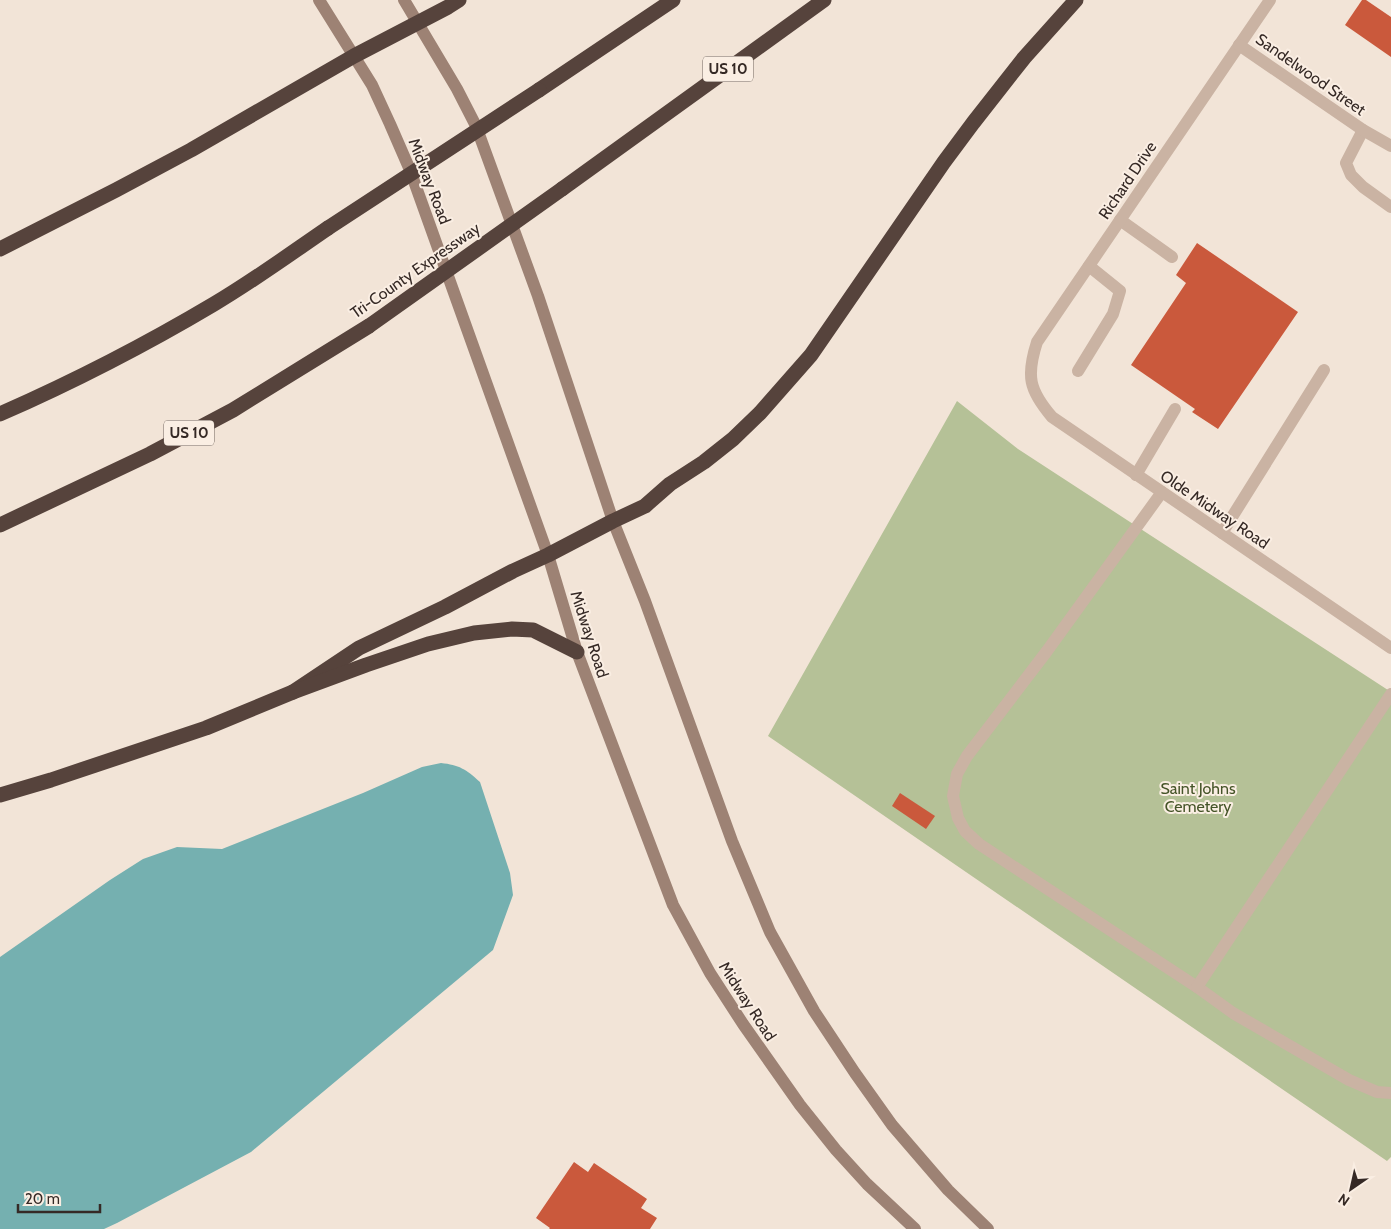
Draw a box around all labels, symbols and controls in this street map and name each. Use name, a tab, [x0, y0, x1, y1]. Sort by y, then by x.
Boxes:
street label: Sandelwood Street	[1252, 29, 1370, 120]
road number: US 10	[703, 56, 753, 82]
street label: Midway Road	[404, 136, 455, 227]
street label: Richard Drive	[1094, 138, 1160, 223]
street label: Tri-County Expressway	[347, 219, 484, 322]
road number: US 10	[164, 420, 214, 446]
street label: Olde Midway Road	[1157, 466, 1273, 553]
street label: Midway Road	[567, 588, 613, 680]
park label: Saint Johns Cemetery	[1160, 779, 1236, 816]
street label: Midway Road	[715, 958, 780, 1044]
north arrow	[1326, 1164, 1376, 1214]
scale bar	[18, 1182, 100, 1214]
text: 20 m	[25, 1190, 60, 1208]
text: N	[1335, 1190, 1353, 1210]

